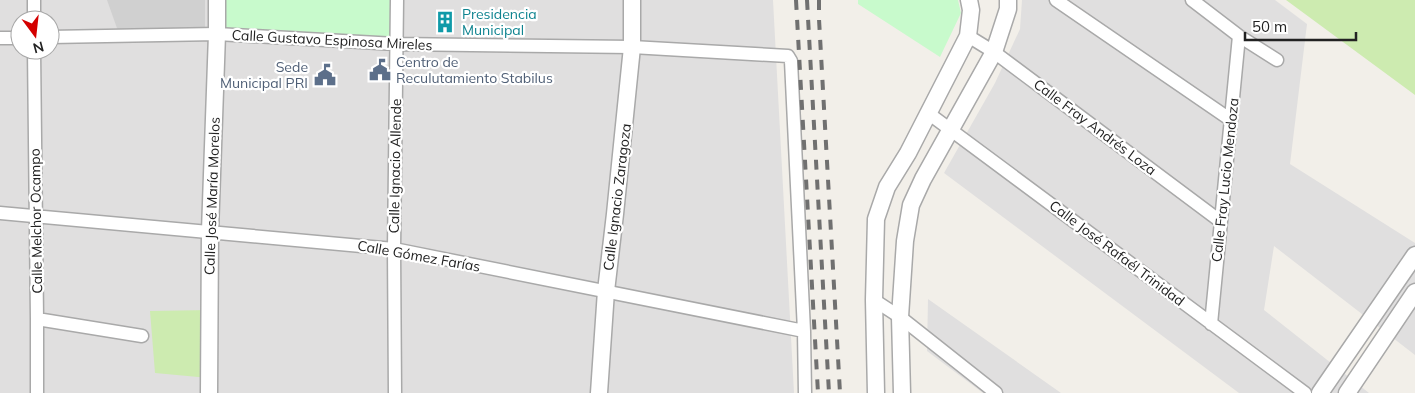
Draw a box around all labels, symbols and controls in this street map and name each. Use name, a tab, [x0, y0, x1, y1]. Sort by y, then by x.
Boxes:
place label: Presidencia Municipal	[462, 5, 537, 39]
building icon: Presidencia Municipal	[432, 9, 458, 35]
north arrow	[10, 10, 60, 60]
scale bar	[1245, 10, 1356, 42]
text: 50 m	[1252, 17, 1287, 36]
street label: Calle Gustavo Espinosa Mireles	[231, 26, 433, 54]
text: N	[31, 37, 46, 58]
place label: Centro de Reculutamiento Stabilus	[396, 53, 553, 87]
public building icon: Centro de Reculutamiento Stabilus	[367, 57, 393, 83]
place label: Sede Municipal PRI	[220, 58, 308, 92]
public building icon: Sede Municipal PRI	[312, 62, 338, 88]
street label: Calle Fray Andrés Loza	[1030, 75, 1160, 179]
street label: Calle Fray Lucio Mendoza	[1207, 97, 1243, 263]
street label: Calle Ignacio Allende	[385, 98, 405, 234]
street label: Calle José María Morelos	[200, 117, 224, 275]
street label: Calle Ignacio Zaragoza	[599, 122, 635, 272]
street label: Calle Melchor Ocampo	[26, 148, 46, 294]
street label: Calle José Rafaél Trinidad	[1046, 196, 1188, 310]
street label: Calle Gómez Farías	[356, 236, 482, 276]

